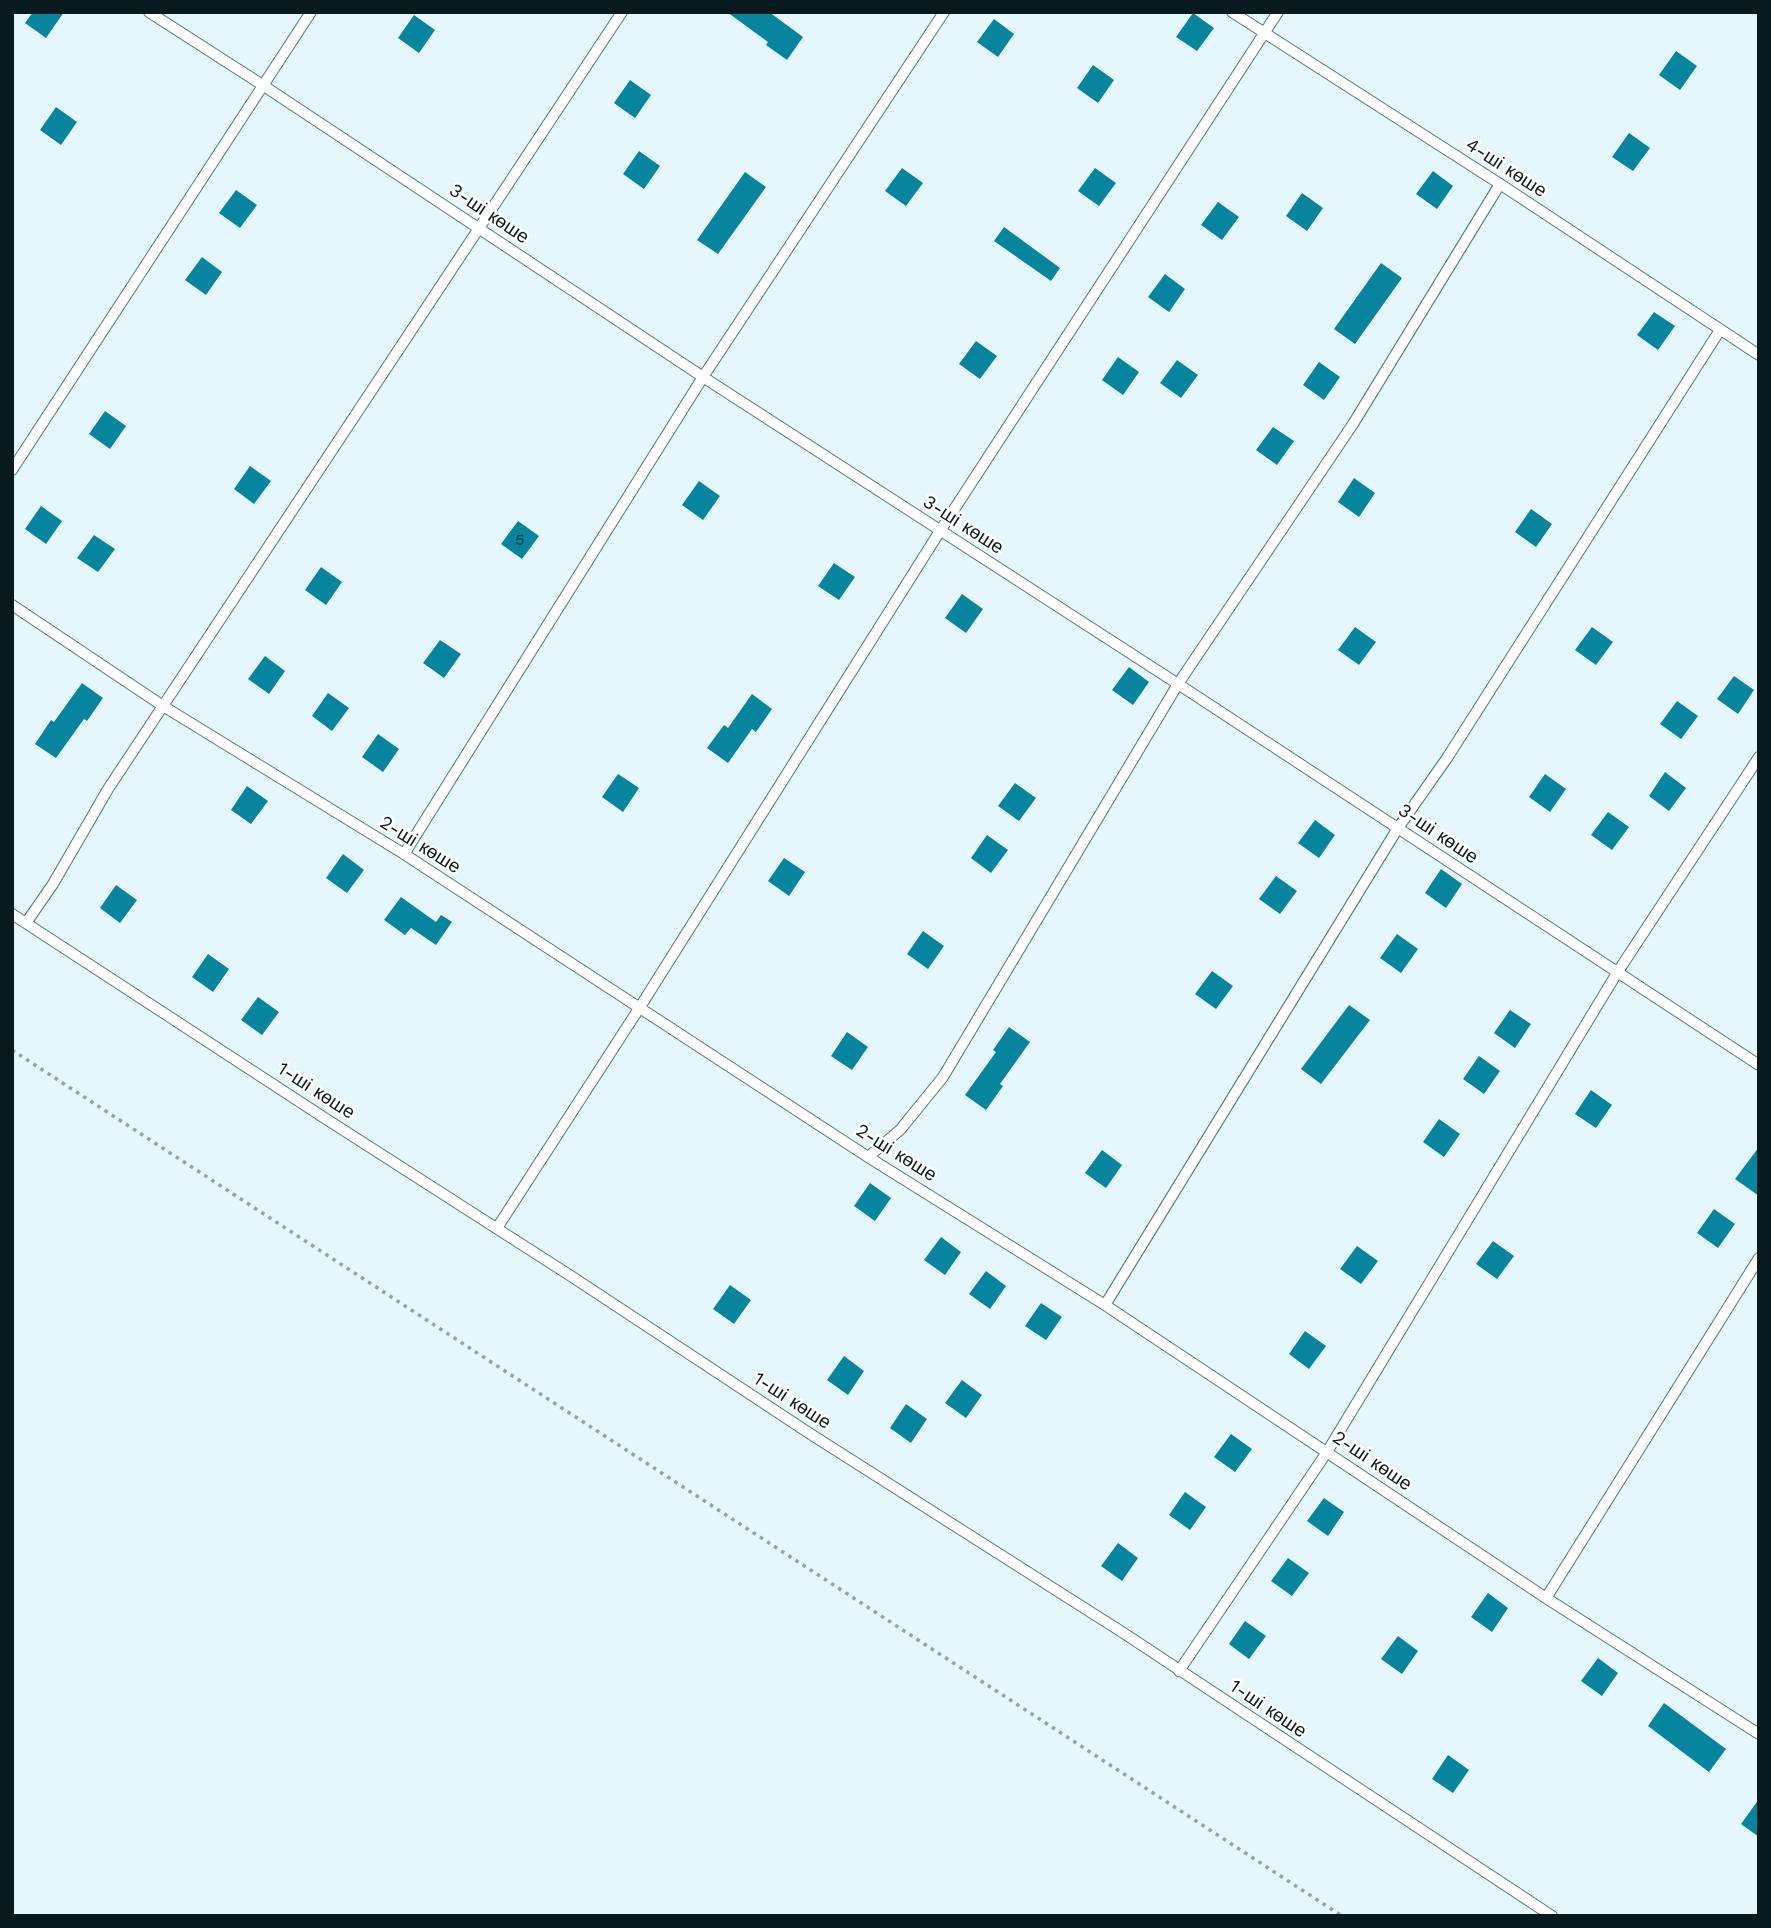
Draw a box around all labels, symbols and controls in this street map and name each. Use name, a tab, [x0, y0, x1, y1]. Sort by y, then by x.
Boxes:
street label: 4-ші көше	[1461, 133, 1551, 203]
street label: 3-ші көше	[445, 179, 533, 249]
street label: 3-ші көше	[918, 491, 1008, 559]
house number: 5	[515, 530, 525, 550]
street label: 3-ші көше	[1394, 799, 1482, 869]
street label: 2-ші көше	[375, 811, 465, 879]
street label: 1-ші көше	[273, 1058, 359, 1124]
street label: 2-ші көше	[851, 1119, 941, 1187]
street label: 1-ші көше	[749, 1368, 835, 1434]
street label: 2-ші көше	[1328, 1426, 1416, 1496]
street label: 1-ші көше	[1225, 1675, 1311, 1743]

